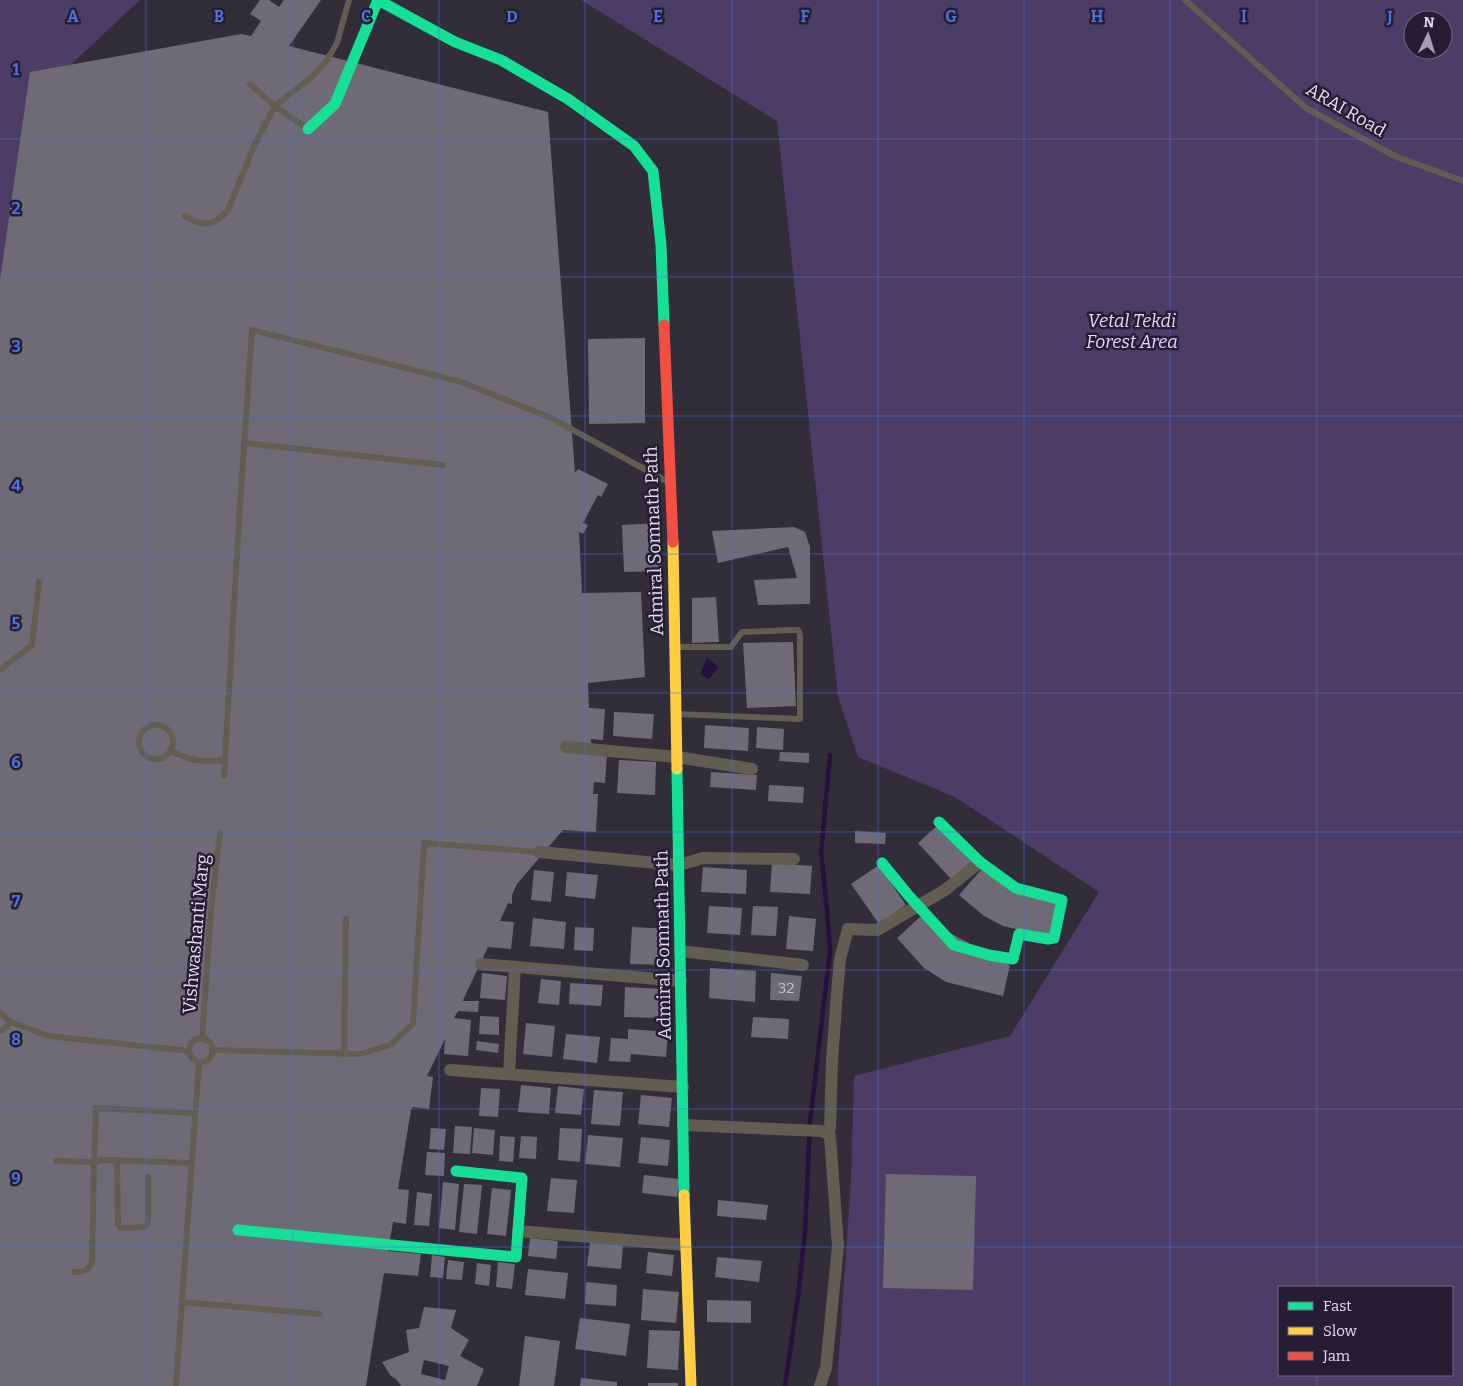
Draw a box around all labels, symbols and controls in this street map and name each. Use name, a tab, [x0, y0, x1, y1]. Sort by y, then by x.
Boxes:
text: A	[67, 7, 79, 26]
text: B	[214, 7, 224, 26]
text: C	[361, 7, 371, 26]
text: D	[506, 7, 518, 26]
text: E	[653, 7, 663, 26]
text: F	[801, 7, 810, 26]
text: G	[945, 7, 957, 26]
text: H	[1091, 7, 1104, 26]
text: I	[1241, 7, 1247, 26]
text: J	[1386, 7, 1393, 26]
north arrow	[1403, 10, 1453, 60]
text: N	[1423, 14, 1435, 31]
text: 1	[13, 60, 20, 79]
street label: ARAI Road	[1302, 78, 1390, 142]
text: 2	[11, 199, 21, 218]
park label: Vetal Tekdi Forest Area	[1086, 310, 1178, 353]
text: 3	[11, 337, 21, 356]
street label: Admiral Somnath Path	[640, 446, 668, 636]
text: 4	[11, 476, 21, 495]
text: 5	[12, 614, 21, 633]
text: 6	[11, 753, 21, 772]
street label: Admiral Somnath Path	[650, 850, 676, 1040]
street label: Vishwashanti Marg	[178, 853, 214, 1015]
text: 7	[12, 892, 21, 911]
house number: 32	[778, 979, 794, 997]
text: 8	[11, 1030, 21, 1049]
text: 9	[11, 1169, 21, 1188]
legend	[1278, 1286, 1453, 1376]
text: Fast	[1323, 1297, 1352, 1315]
text: Slow	[1323, 1322, 1358, 1340]
text: Jam	[1322, 1347, 1351, 1365]

